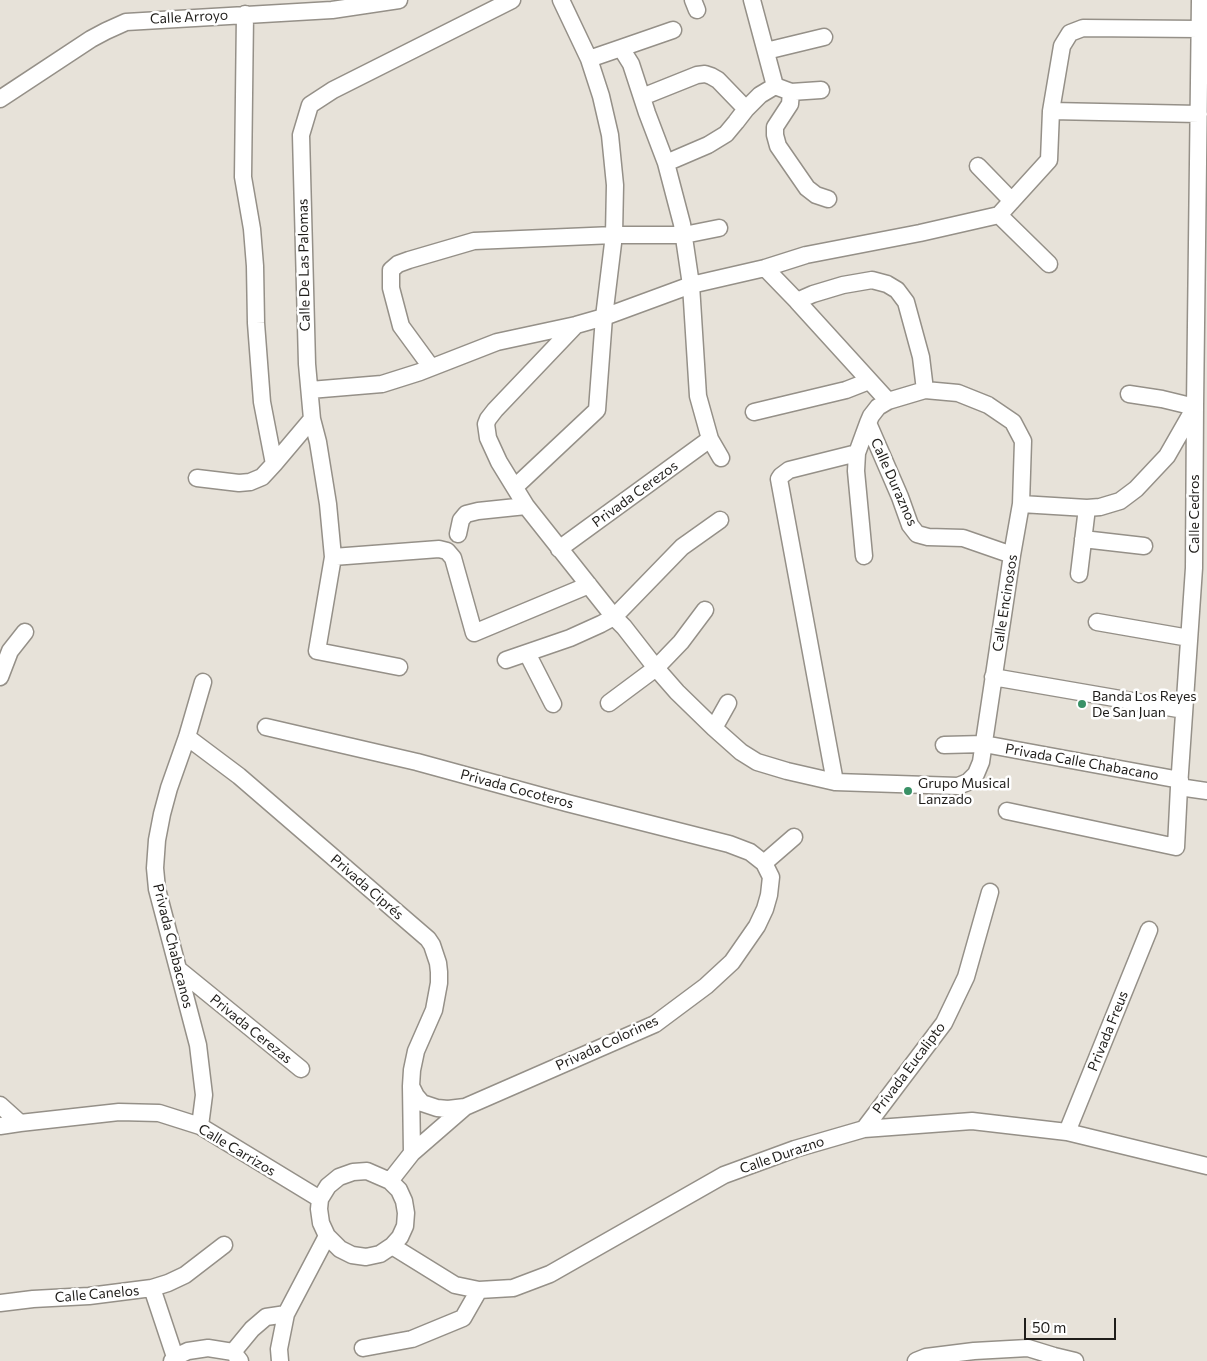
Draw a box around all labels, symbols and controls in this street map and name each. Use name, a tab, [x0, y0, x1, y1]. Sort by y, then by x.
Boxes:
street label: Calle Arroyo	[150, 7, 228, 27]
street label: Calle De Las Palomas	[294, 198, 314, 332]
street label: Calle Duraznos	[867, 435, 921, 529]
street label: Privada Cerezos	[589, 457, 681, 531]
street label: Calle Cedros	[1186, 474, 1202, 554]
street label: Calle Encinosos	[989, 553, 1021, 653]
place label: Banda Los Reyes De San Juan	[1092, 688, 1197, 720]
marker: Banda Los Reyes De San Juan	[1076, 698, 1088, 710]
street label: Privada Calle Chabacano	[1004, 740, 1160, 784]
street label: Privada Cocoteros	[459, 766, 575, 812]
place label: Grupo Musical Lanzado	[918, 775, 1010, 808]
marker: Grupo Musical Lanzado	[902, 785, 914, 797]
street label: Privada Ciprés	[327, 851, 407, 923]
street label: Privada Chabacanos	[149, 882, 197, 1010]
street label: Privada Freus	[1084, 988, 1132, 1074]
street label: Privada Cerezas	[207, 991, 295, 1067]
street label: Privada Colorines	[553, 1012, 661, 1074]
street label: Privada Eucalipto	[869, 1019, 949, 1117]
street label: Calle Carrizos	[195, 1120, 279, 1180]
street label: Calle Durazno	[738, 1133, 826, 1177]
street label: Calle Canelos	[54, 1282, 140, 1306]
scale bar	[1027, 1308, 1120, 1340]
text: 50 m	[1032, 1318, 1066, 1336]

